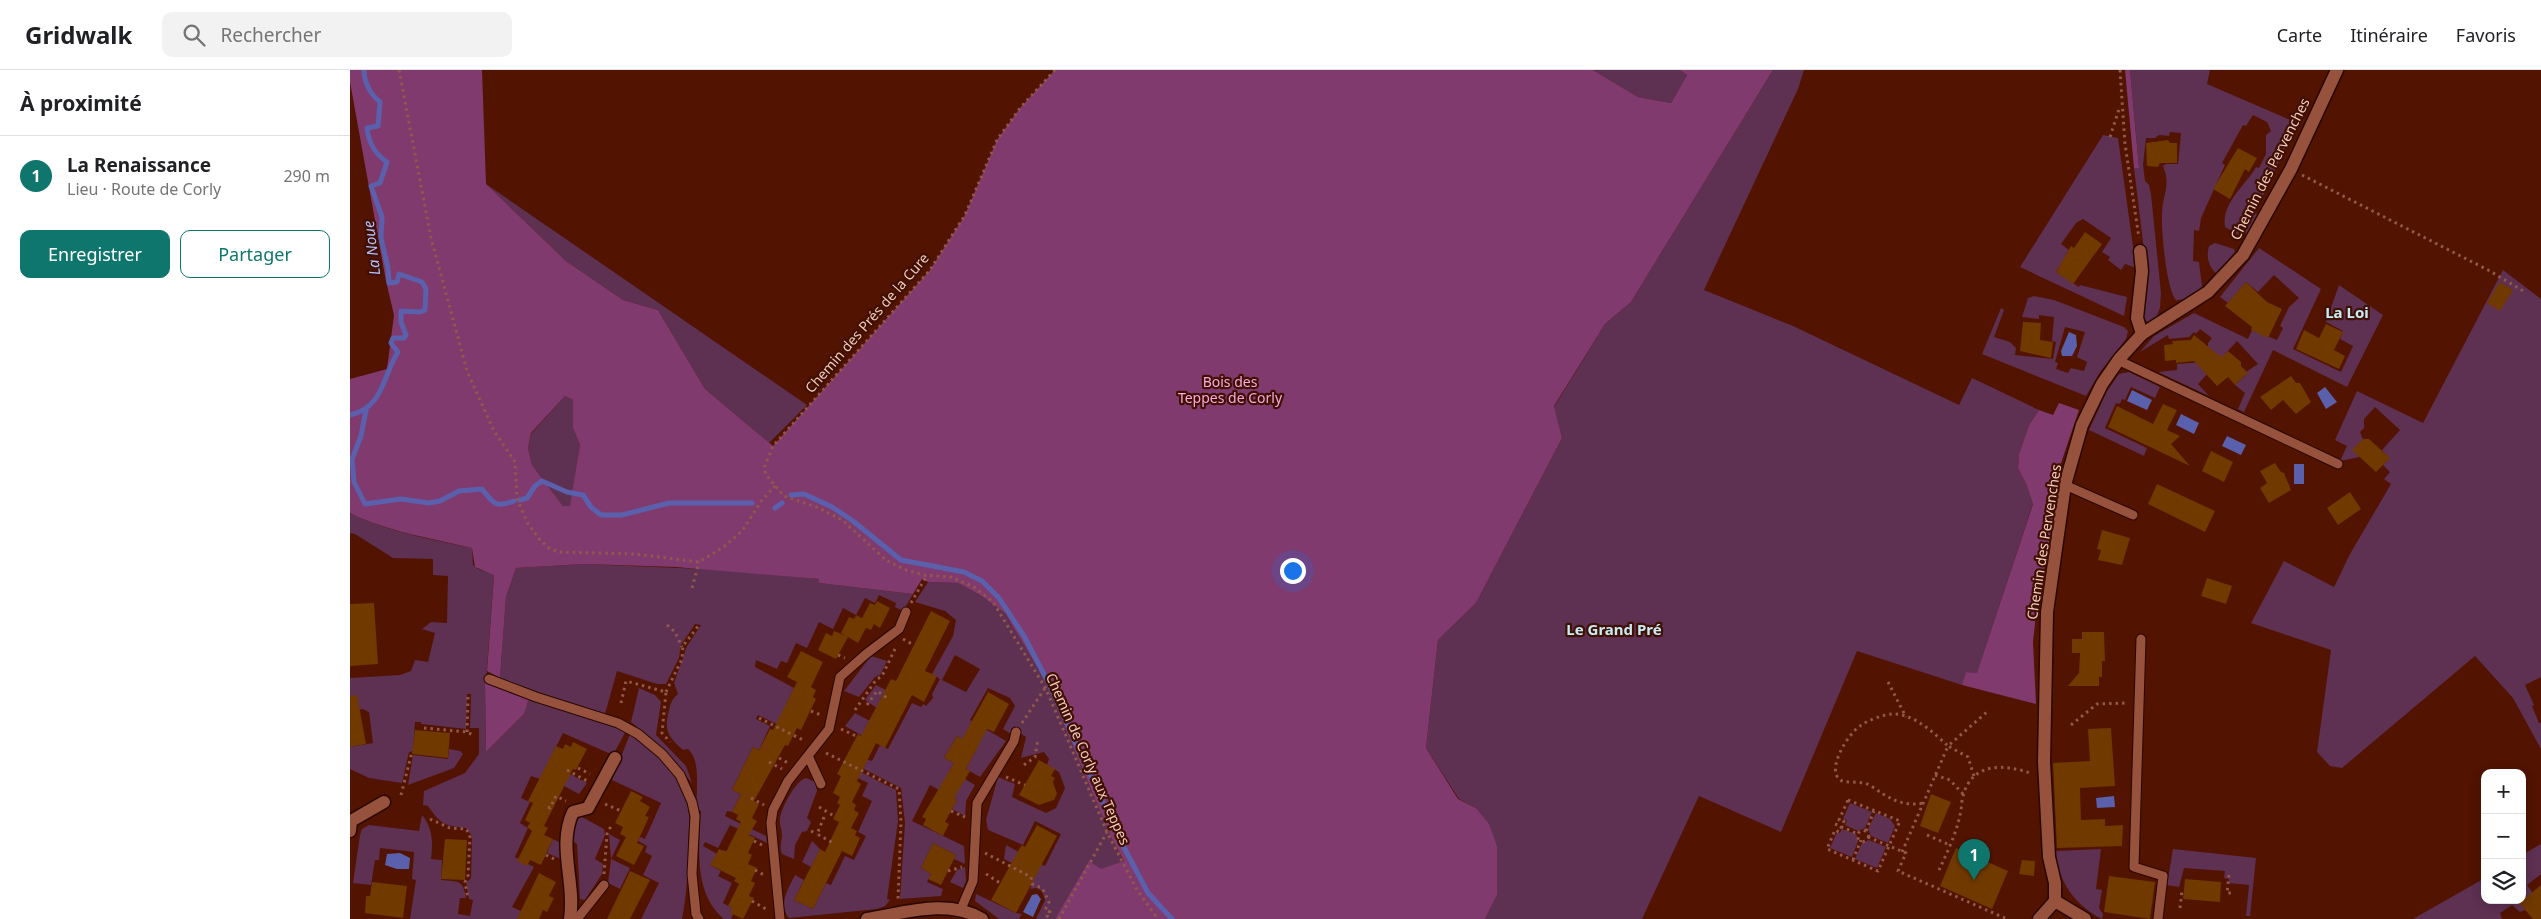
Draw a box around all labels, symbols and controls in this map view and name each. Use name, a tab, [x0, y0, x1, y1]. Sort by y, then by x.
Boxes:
search box	[162, 12, 512, 57]
text: Gridwalk	[25, 18, 132, 51]
icon: search	[180, 21, 208, 49]
text: Rechercher	[220, 22, 321, 48]
text: Carte	[2277, 23, 2322, 47]
text: Itinéraire	[2350, 23, 2428, 47]
text: Favoris	[2456, 23, 2516, 47]
text: À proximité	[20, 89, 142, 117]
street label: Chemin des Pervenches	[2225, 94, 2314, 243]
text: La Renaissance	[67, 152, 211, 178]
text: 1	[31, 165, 41, 187]
text: 290 m	[283, 165, 330, 187]
text: Lieu · Route de Corly	[67, 178, 221, 200]
water label: La Noue	[358, 219, 384, 277]
button: Enregistrer	[20, 230, 170, 278]
button: Partager	[180, 230, 330, 278]
street label: Chemin des Prés de la Cure	[801, 249, 933, 397]
district label: La Loi	[2325, 302, 2369, 322]
park label: Bois des Teppes de Corly	[1178, 372, 1283, 407]
street label: Chemin des Pervenches	[2022, 463, 2065, 621]
your location	[1280, 558, 1306, 584]
district label: Le Grand Pré	[1566, 619, 1662, 639]
street label: Chemin de Corly aux Teppes	[1042, 670, 1135, 848]
map controls	[2481, 769, 2526, 904]
button: +	[2481, 769, 2526, 814]
button: −	[2481, 814, 2526, 859]
pin: 1	[1958, 839, 1990, 880]
button: layers	[2481, 859, 2526, 904]

